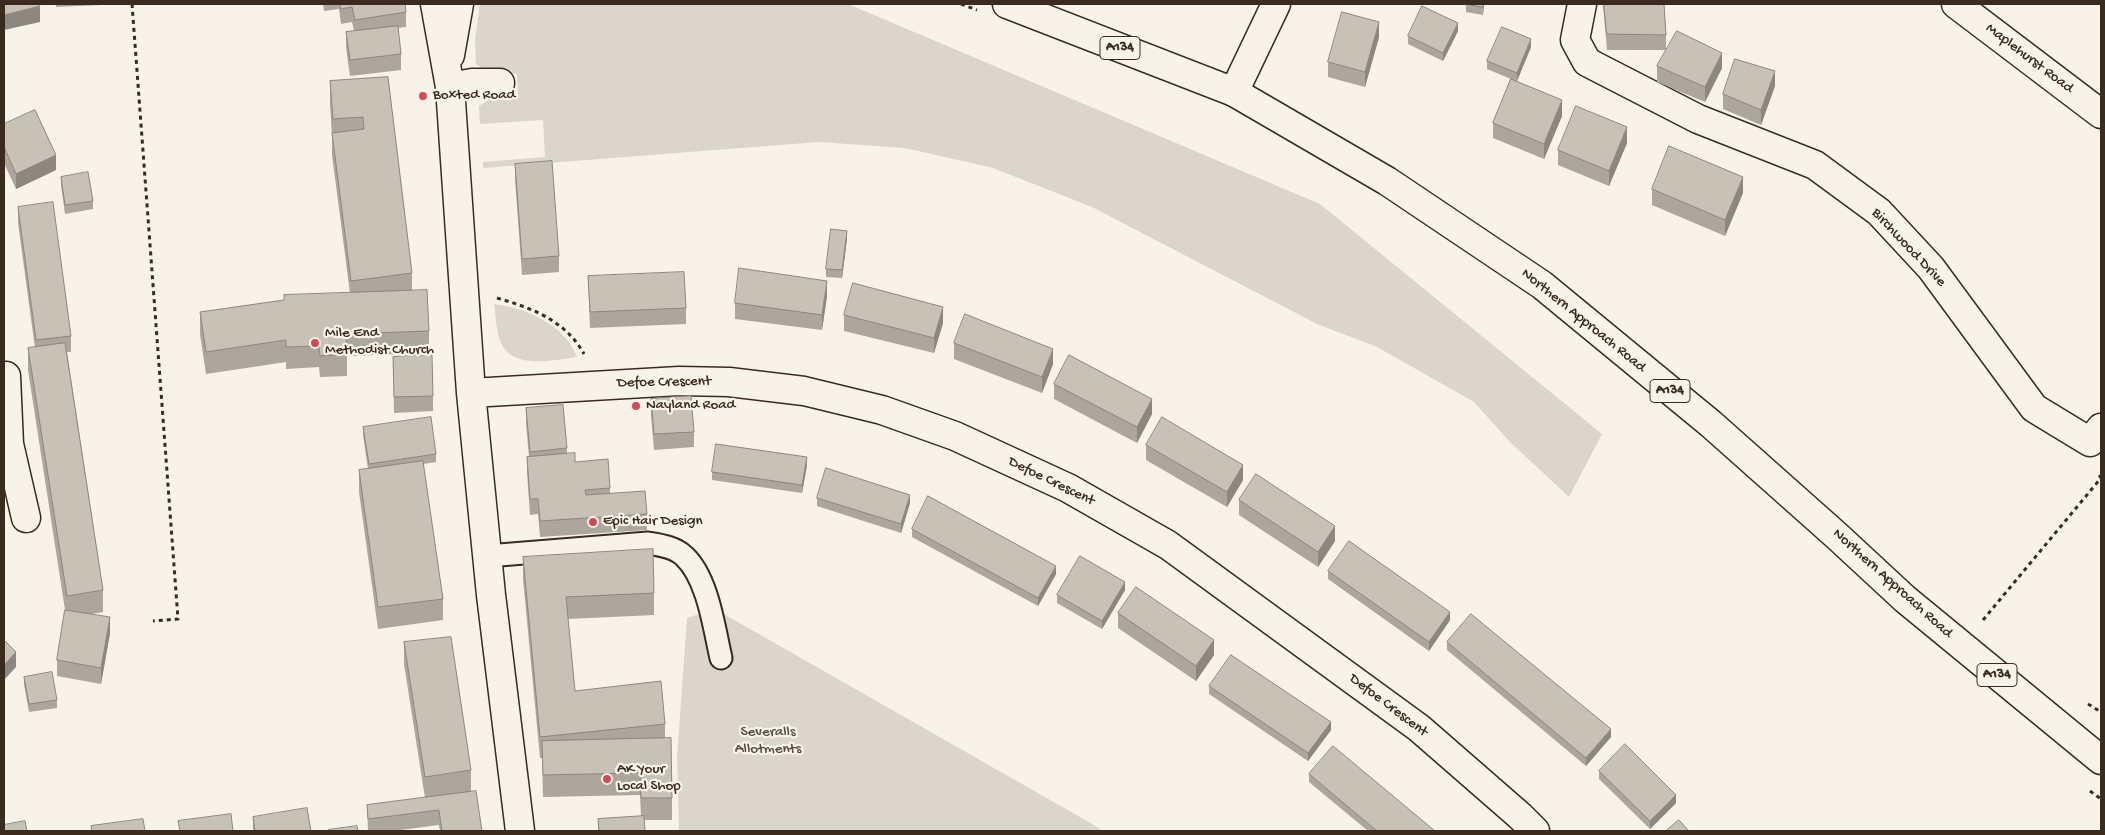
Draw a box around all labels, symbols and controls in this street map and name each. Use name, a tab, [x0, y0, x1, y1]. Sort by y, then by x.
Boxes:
street label: Maplehurst Road	[1981, 20, 2077, 98]
road number: A134	[1100, 36, 1140, 59]
place label: Boxted Road	[433, 87, 515, 105]
marker: Boxted Road	[417, 90, 429, 102]
street label: Birchwood Drive	[1867, 205, 1949, 291]
street label: Northern Approach Road	[1517, 265, 1649, 377]
place label: Mile End Methodist Church	[325, 325, 434, 360]
marker: Mile End Methodist Church	[309, 337, 321, 349]
street label: Defoe Crescent	[617, 373, 711, 393]
road number: A134	[1650, 380, 1690, 402]
place label: Nayland Road	[646, 397, 735, 415]
marker: Nayland Road	[630, 400, 642, 412]
street label: Defoe Crescent	[1005, 453, 1097, 511]
place label: Epic Hair Design	[603, 513, 703, 531]
marker: Epic Hair Design	[587, 516, 599, 528]
street label: Northern Approach Road	[1828, 525, 1956, 643]
road number: A134	[1977, 664, 2017, 686]
street label: Defoe Crescent	[1345, 671, 1431, 741]
park label: Severalls Allotments	[735, 724, 801, 759]
place label: AK Your Local Shop	[617, 761, 681, 796]
marker: AK Your Local Shop	[601, 773, 613, 785]

